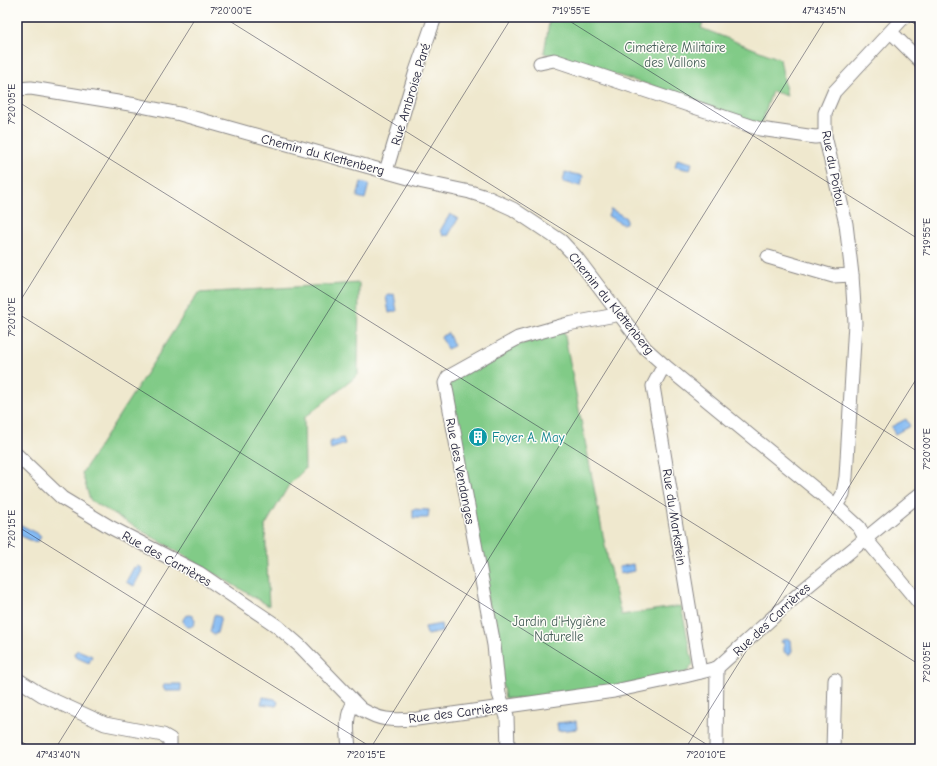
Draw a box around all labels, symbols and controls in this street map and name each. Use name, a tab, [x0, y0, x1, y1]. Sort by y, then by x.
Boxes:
text: 7°20'00"E	[210, 5, 252, 17]
text: 7°19'55"E	[552, 5, 590, 17]
text: 47°43'45"N	[802, 5, 846, 17]
park label: Cimetière Militaire des Vallons	[624, 40, 726, 70]
street label: Rue Ambroise Paré	[388, 41, 433, 147]
text: 7°20'05"E	[6, 84, 18, 124]
street label: Rue du Poitou	[819, 129, 848, 207]
street label: Chemin du Klettenberg	[260, 131, 386, 178]
text: 7°19'55"E	[921, 218, 933, 256]
street label: Chemin du Klettenberg	[566, 249, 657, 357]
text: 7°20'10"E	[6, 297, 18, 337]
street label: Rue des Vendanges	[443, 417, 478, 525]
building icon: Foyer A. May	[467, 426, 489, 448]
text: 7°20'00"E	[921, 428, 933, 470]
place label: Foyer A. May	[492, 430, 565, 445]
street label: Rue du Markstein	[659, 468, 690, 566]
text: 7°20'15"E	[6, 510, 18, 548]
street label: Rue des Carrières	[120, 528, 214, 589]
street label: Rue des Carrières	[730, 580, 813, 659]
park label: Jardin d'Hygiène Naturelle	[512, 614, 606, 644]
text: 7°20'05"E	[921, 642, 933, 682]
street label: Rue des Carrières	[408, 699, 508, 726]
text: 47°43'40"N	[36, 749, 80, 761]
text: 7°20'15"E	[347, 749, 385, 761]
text: 7°20'10"E	[686, 749, 726, 761]

